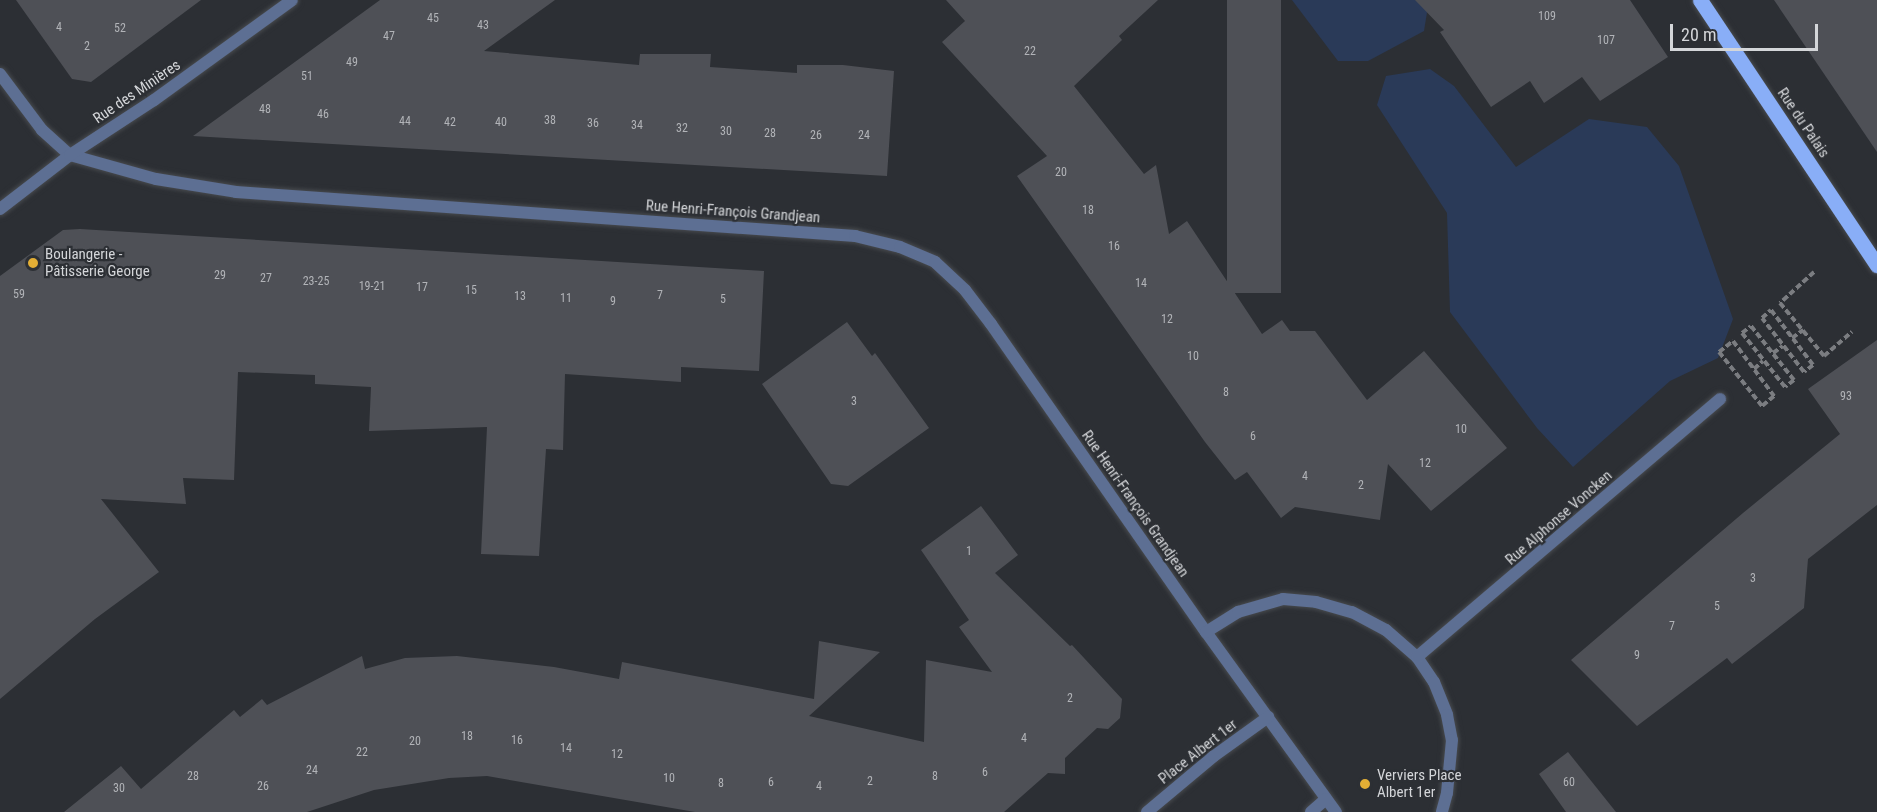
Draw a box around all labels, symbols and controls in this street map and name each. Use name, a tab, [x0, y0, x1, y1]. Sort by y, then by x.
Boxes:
house number: 109	[1538, 10, 1556, 24]
house number: 45	[427, 12, 439, 26]
scale bar	[1673, 12, 1822, 50]
house number: 43	[477, 19, 489, 33]
house number: 4	[56, 21, 62, 35]
house number: 52	[114, 22, 126, 36]
text: 20 m	[1681, 24, 1716, 45]
house number: 47	[383, 30, 395, 44]
house number: 107	[1597, 34, 1615, 48]
house number: 2	[84, 40, 90, 54]
house number: 22	[1024, 45, 1036, 59]
street label: Rue des Minières	[90, 56, 184, 128]
house number: 49	[346, 56, 358, 70]
house number: 51	[301, 70, 313, 84]
street label: Rue du Palais	[1773, 85, 1833, 161]
house number: 48	[259, 103, 271, 117]
house number: 46	[317, 108, 329, 122]
house number: 38	[544, 114, 556, 128]
house number: 44	[399, 115, 411, 129]
house number: 42	[444, 116, 456, 130]
house number: 40	[495, 116, 507, 130]
house number: 36	[587, 117, 599, 131]
house number: 34	[631, 119, 643, 133]
house number: 32	[676, 122, 688, 136]
house number: 30	[720, 125, 732, 139]
house number: 28	[764, 127, 776, 141]
house number: 26	[810, 129, 822, 143]
house number: 24	[858, 129, 870, 143]
house number: 20	[1055, 166, 1067, 180]
street label: Rue Henri-François Grandjean	[645, 197, 821, 227]
house number: 18	[1082, 204, 1094, 218]
house number: 16	[1108, 240, 1120, 254]
place label: Boulangerie - Pâtisserie George	[45, 245, 150, 280]
marker: Boulangerie - Pâtisserie George	[26, 256, 40, 270]
house number: 29	[214, 269, 226, 283]
house number: 27	[260, 272, 272, 286]
house number: 23-25	[303, 275, 329, 289]
house number: 14	[1135, 277, 1147, 291]
house number: 19-21	[359, 280, 385, 294]
house number: 17	[416, 281, 428, 295]
house number: 15	[465, 284, 477, 298]
house number: 59	[13, 288, 25, 302]
house number: 7	[657, 289, 663, 303]
house number: 13	[514, 290, 526, 304]
house number: 11	[560, 292, 572, 306]
house number: 5	[720, 293, 726, 307]
house number: 9	[610, 295, 616, 309]
house number: 12	[1161, 313, 1173, 327]
house number: 10	[1187, 350, 1199, 364]
house number: 8	[1223, 386, 1229, 400]
house number: 93	[1840, 390, 1852, 404]
house number: 3	[851, 395, 857, 409]
house number: 10	[1455, 423, 1467, 437]
street label: Rue Henri-François Grandjean	[1077, 427, 1193, 581]
house number: 6	[1250, 430, 1256, 444]
house number: 12	[1419, 457, 1431, 471]
street label: Rue Alphonse Voncken	[1502, 467, 1616, 569]
house number: 4	[1302, 470, 1308, 484]
house number: 2	[1358, 479, 1364, 493]
house number: 1	[966, 545, 972, 559]
house number: 3	[1750, 572, 1756, 586]
house number: 5	[1714, 600, 1720, 614]
house number: 7	[1669, 620, 1675, 634]
house number: 9	[1634, 649, 1640, 663]
house number: 2	[1067, 692, 1073, 706]
street label: Place Albert 1er	[1155, 716, 1241, 788]
house number: 18	[461, 730, 473, 744]
house number: 4	[1021, 732, 1027, 746]
house number: 16	[511, 734, 523, 748]
house number: 20	[409, 735, 421, 749]
house number: 14	[560, 742, 572, 756]
house number: 22	[356, 746, 368, 760]
house number: 12	[611, 748, 623, 762]
house number: 24	[306, 764, 318, 778]
house number: 6	[982, 766, 988, 780]
place label: Verviers Place Albert 1er	[1377, 766, 1461, 801]
house number: 28	[187, 770, 199, 784]
house number: 8	[932, 770, 938, 784]
house number: 10	[663, 772, 675, 786]
house number: 2	[867, 775, 873, 789]
house number: 6	[768, 776, 774, 790]
house number: 60	[1563, 776, 1575, 790]
house number: 8	[718, 777, 724, 791]
marker: Verviers Place Albert 1er	[1358, 777, 1372, 791]
house number: 26	[257, 780, 269, 794]
house number: 4	[816, 780, 822, 794]
house number: 30	[113, 782, 125, 796]

